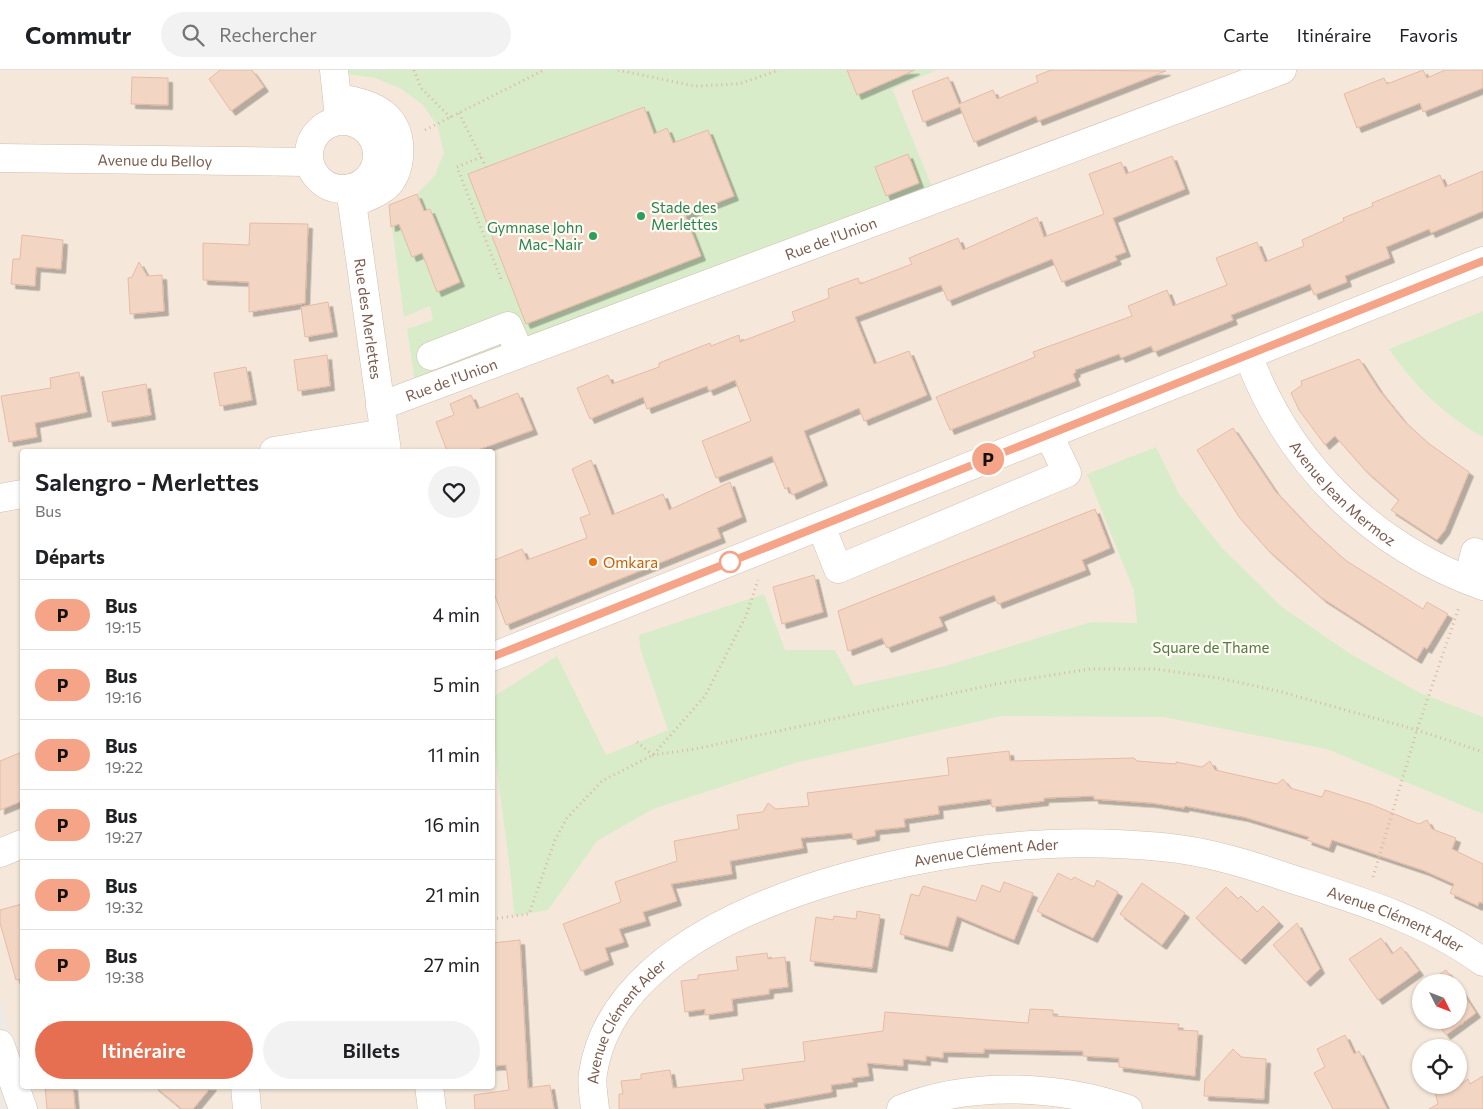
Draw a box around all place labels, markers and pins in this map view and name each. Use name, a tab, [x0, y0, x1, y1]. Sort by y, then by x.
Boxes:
place label: Stade des Merlettes	[651, 198, 718, 233]
marker: Stade des Merlettes	[635, 210, 647, 222]
place label: Gymnase John Mac-Nair	[487, 218, 583, 253]
marker: Gymnase John Mac-Nair	[587, 230, 599, 242]
unlabelled marker	[719, 551, 741, 573]
place label: Omkara	[603, 553, 658, 571]
marker: Omkara	[587, 556, 599, 568]

